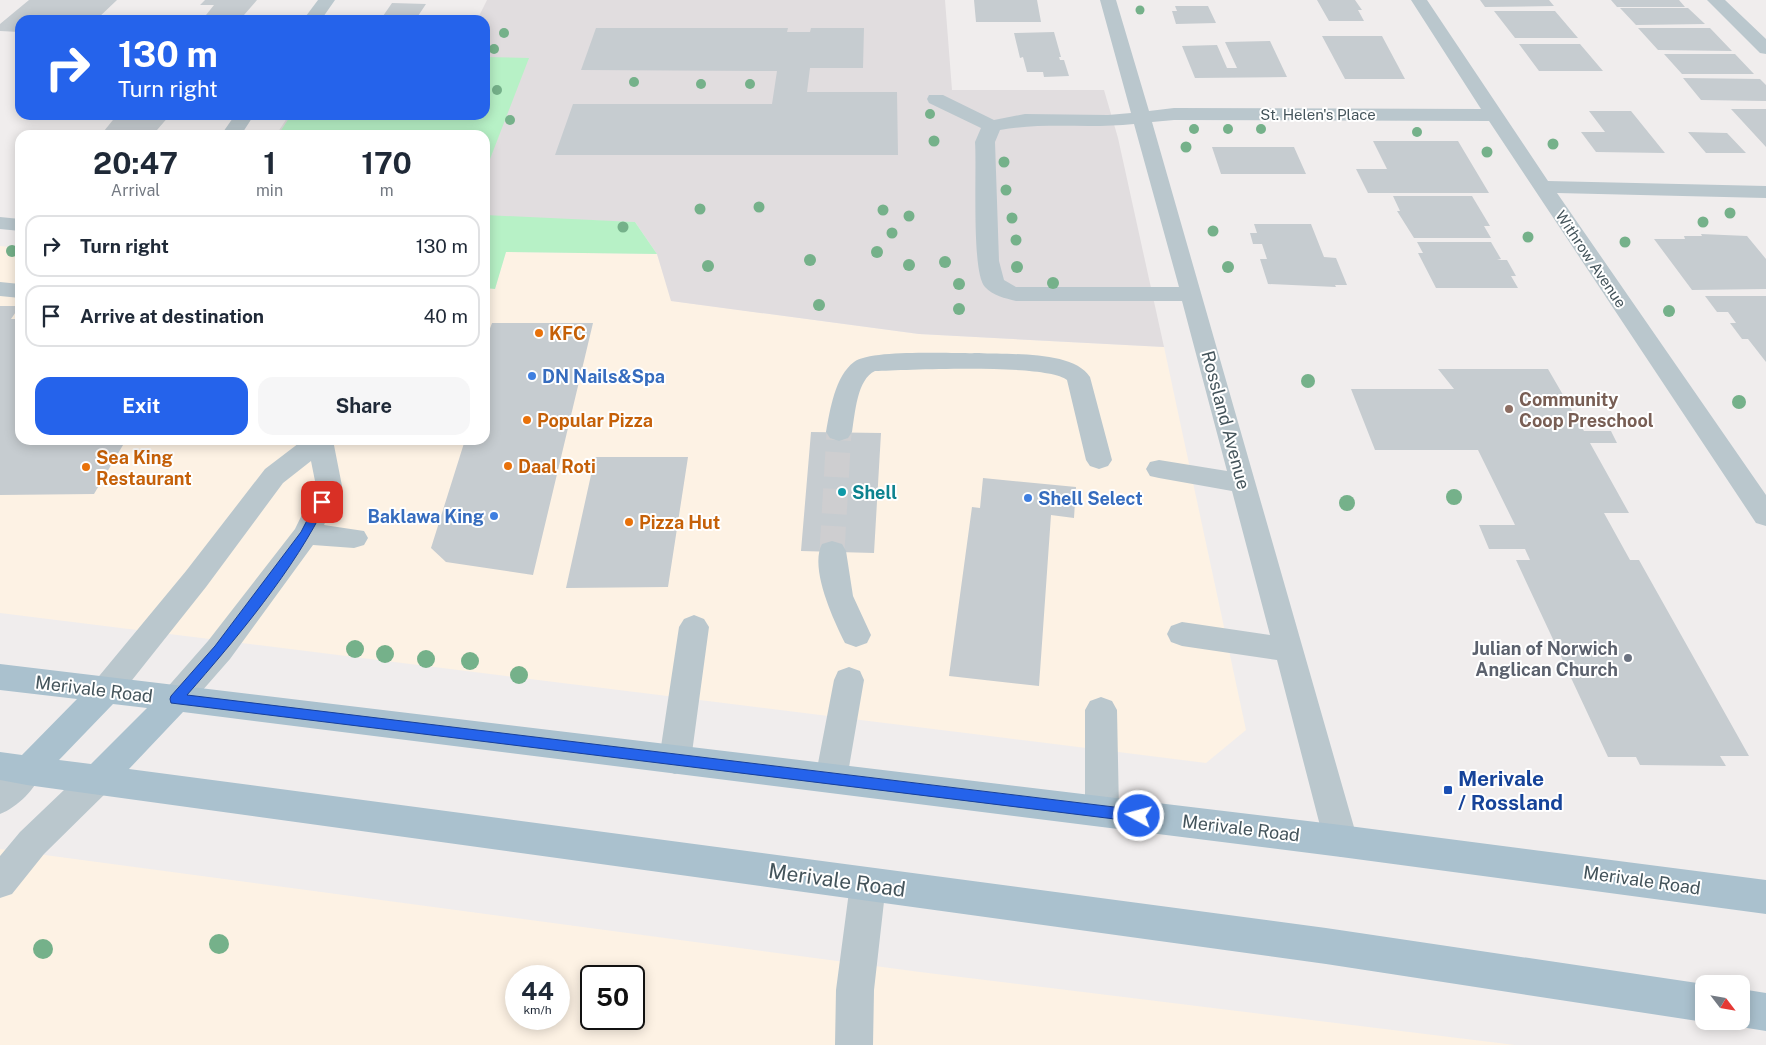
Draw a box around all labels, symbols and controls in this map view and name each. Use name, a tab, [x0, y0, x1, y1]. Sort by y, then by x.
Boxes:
text: 130 m	[118, 34, 218, 75]
icon: right	[35, 35, 100, 100]
text: Turn right	[118, 76, 218, 102]
street label: St. Helen's Place	[1260, 106, 1376, 123]
text: 20:47	[93, 145, 178, 181]
text: 1	[263, 145, 276, 181]
text: 170	[361, 145, 412, 181]
text: Arrival	[111, 181, 160, 200]
text: min	[256, 181, 283, 200]
text: m	[380, 181, 393, 200]
street label: Withrow Avenue	[1552, 207, 1630, 311]
icon: right	[37, 232, 65, 260]
text: Turn right	[80, 235, 169, 257]
text: 130 m	[416, 235, 468, 257]
icon: arrive	[37, 302, 65, 330]
text: Arrive at destination	[80, 305, 264, 327]
text: 40 m	[423, 305, 468, 327]
place label: KFC	[549, 323, 586, 344]
marker: KFC	[533, 327, 545, 339]
street label: Rossland Avenue	[1197, 348, 1255, 492]
place label: DN Nails&Spa	[542, 366, 665, 387]
marker: DN Nails&Spa	[526, 370, 538, 382]
button: Exit	[35, 377, 248, 435]
button: Share	[258, 377, 470, 435]
place label: Community Coop Preschool	[1519, 389, 1654, 431]
marker: Community Coop Preschool	[1503, 403, 1515, 415]
place label: Popular Pizza	[537, 410, 653, 431]
marker: Popular Pizza	[521, 414, 533, 426]
place label: Sea King Restaurant	[96, 447, 192, 489]
place label: Daal Roti	[518, 456, 596, 477]
marker: Daal Roti	[502, 460, 514, 472]
marker: Sea King Restaurant	[80, 461, 92, 473]
pin	[301, 481, 343, 523]
place label: Shell	[852, 482, 897, 503]
marker: Shell	[836, 486, 848, 498]
icon: arrive	[308, 488, 336, 516]
place label: Shell Select	[1038, 488, 1143, 509]
marker: Shell Select	[1022, 492, 1034, 504]
place label: Baklawa King	[367, 506, 484, 527]
marker: Baklawa King	[488, 510, 500, 522]
place label: Pizza Hut	[639, 512, 720, 533]
marker: Pizza Hut	[623, 516, 635, 528]
place label: Julian of Norwich Anglican Church	[1472, 638, 1618, 680]
marker: Julian of Norwich Anglican Church	[1622, 652, 1634, 664]
street label: Merivale Road	[34, 671, 154, 707]
place label: Merivale / Rossland	[1458, 766, 1563, 815]
marker: Merivale / Rossland	[1442, 784, 1454, 796]
position arrow	[1112, 789, 1164, 841]
street label: Merivale Road	[1181, 810, 1301, 846]
street label: Merivale Road	[767, 858, 907, 902]
street label: Merivale Road	[1582, 861, 1702, 899]
speed limit sign: 50	[580, 965, 645, 1030]
north arrow	[1695, 975, 1750, 1030]
map controls	[1695, 975, 1750, 1030]
text: 44	[521, 976, 554, 1006]
text: km/h	[523, 1003, 552, 1017]

